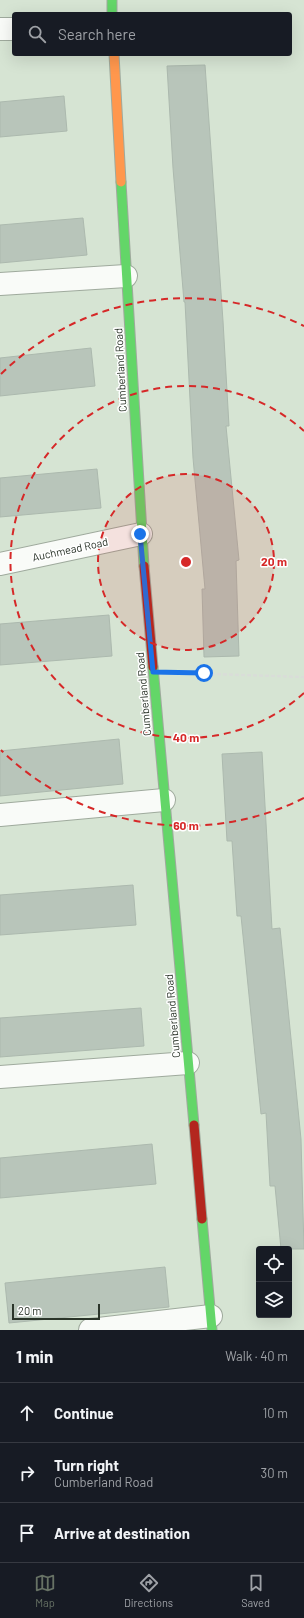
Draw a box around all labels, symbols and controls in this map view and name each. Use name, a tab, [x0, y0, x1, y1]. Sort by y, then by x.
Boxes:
search box	[12, 12, 292, 56]
icon: search	[26, 23, 48, 45]
text: Search here	[58, 25, 136, 43]
street label: Cumberland Road	[111, 328, 129, 412]
route end	[131, 525, 149, 543]
street label: Auchmead Road	[31, 535, 109, 563]
text: 20 m	[261, 554, 287, 568]
centre of rings	[179, 555, 193, 569]
street label: Cumberland Road	[133, 652, 153, 736]
route start	[195, 664, 213, 682]
text: 40 m	[173, 730, 199, 744]
text: 60 m	[173, 818, 199, 832]
street label: Cumberland Road	[162, 974, 182, 1058]
map controls	[256, 1246, 292, 1318]
button: locate	[256, 1246, 292, 1282]
button: layers	[256, 1282, 292, 1318]
scale bar	[12, 1302, 100, 1321]
text: 20 m	[18, 1304, 41, 1317]
text: 1 min	[16, 1346, 53, 1366]
text: Walk · 40 m	[225, 1348, 288, 1364]
icon: ahead	[16, 1402, 38, 1424]
text: Continue	[54, 1404, 114, 1422]
text: 10 m	[263, 1405, 288, 1421]
text: Turn right	[54, 1456, 119, 1474]
icon: right	[16, 1462, 38, 1484]
text: 30 m	[261, 1465, 288, 1481]
text: Cumberland Road	[54, 1474, 153, 1490]
icon: arrive	[16, 1522, 38, 1544]
text: Arrive at destination	[54, 1524, 190, 1542]
tab: Map	[34, 1572, 56, 1609]
tab: Directions	[124, 1572, 173, 1609]
tab: Saved	[241, 1572, 270, 1609]

